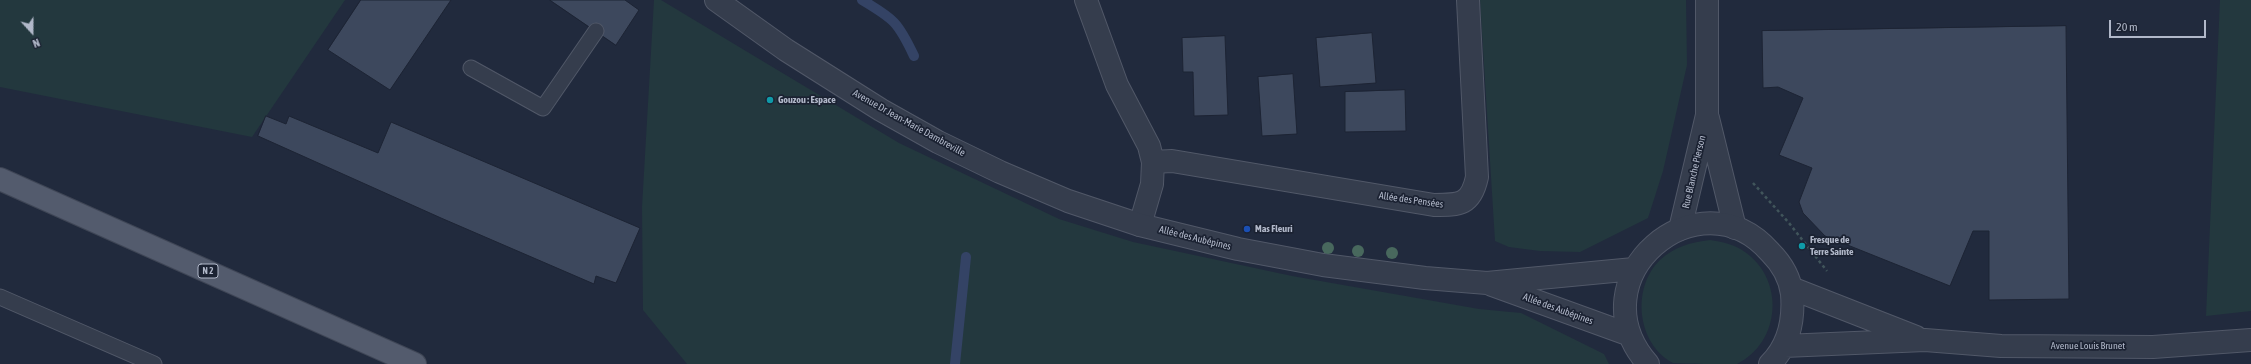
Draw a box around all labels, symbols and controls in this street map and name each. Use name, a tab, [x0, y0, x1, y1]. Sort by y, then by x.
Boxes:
north arrow	[12, 12, 52, 52]
scale bar	[2111, 12, 2208, 38]
text: 20 m	[2116, 20, 2138, 34]
text: N	[31, 36, 41, 50]
street label: Avenue Dr Jean-Marie Dambreville	[851, 87, 967, 159]
place label: Gouzou : Espace	[778, 94, 836, 106]
marker: Gouzou : Espace	[765, 95, 775, 105]
street label: Rue Blanche Pierson	[1680, 134, 1708, 210]
street label: Allée des Pensées	[1378, 190, 1444, 210]
street label: Allée des Aubépines	[1158, 223, 1232, 253]
place label: Mas Fleuri	[1255, 223, 1292, 235]
marker: Mas Fleuri	[1242, 224, 1252, 234]
place label: Fresque de Terre Sainte	[1810, 234, 1853, 258]
marker: Fresque de Terre Sainte	[1797, 241, 1807, 251]
road number: N 2	[198, 264, 218, 278]
street label: Allée des Aubépines	[1521, 291, 1595, 327]
street label: Avenue Louis Brunet	[2051, 340, 2125, 352]

